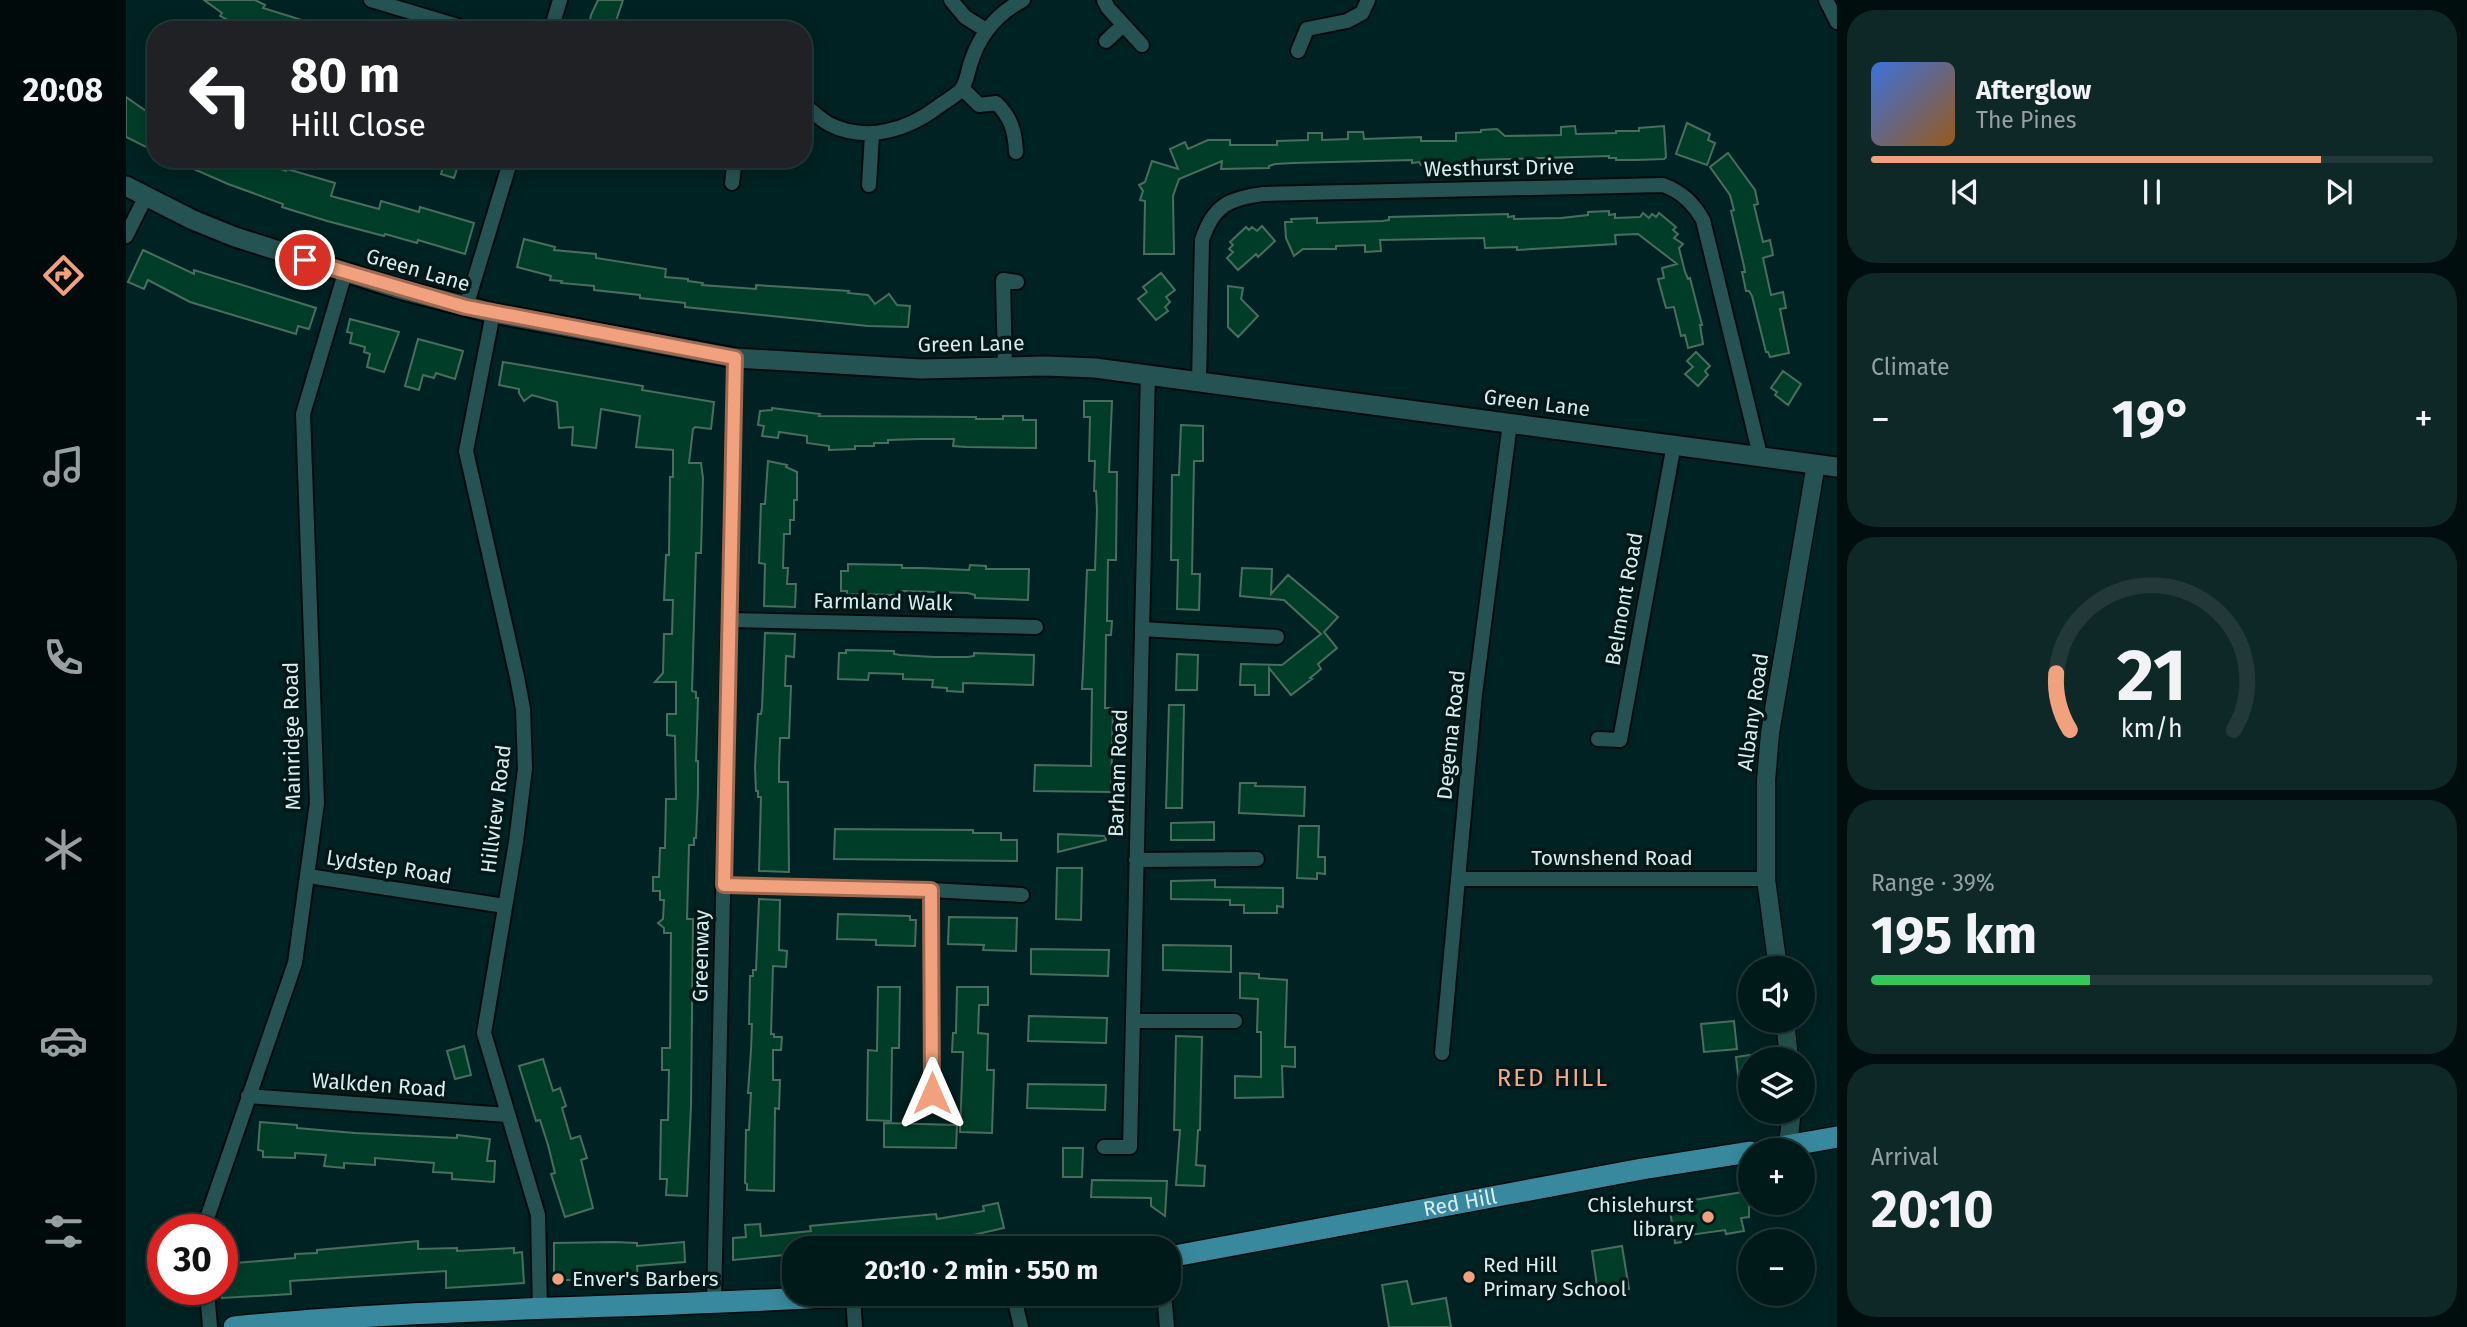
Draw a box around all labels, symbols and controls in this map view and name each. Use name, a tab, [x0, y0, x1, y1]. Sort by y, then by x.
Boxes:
text: 80 m	[290, 46, 400, 105]
icon: left	[175, 49, 266, 140]
text: 20:08	[23, 71, 103, 109]
text: Afterglow	[1976, 75, 2091, 106]
text: Hill Close	[290, 106, 426, 144]
text: The Pines	[1976, 106, 2077, 134]
street label: Westhurst Drive	[1424, 154, 1574, 182]
icon: previous	[1946, 173, 1984, 211]
icon: pause	[2133, 173, 2171, 211]
icon: next	[2320, 173, 2358, 211]
pin	[275, 230, 335, 290]
icon: arrive	[286, 241, 324, 279]
street label: Green Lane	[363, 243, 473, 297]
icon: directions	[39, 251, 88, 300]
street label: Green Lane	[917, 330, 1025, 358]
text: Climate	[1871, 353, 1950, 381]
street label: Green Lane	[1482, 384, 1592, 422]
text: 19°	[2112, 388, 2192, 451]
text: −	[1871, 396, 1890, 442]
text: +	[2414, 396, 2433, 442]
icon: music	[39, 442, 88, 491]
street label: Belmont Road	[1600, 531, 1648, 667]
street label: Farmland Walk	[813, 588, 953, 616]
text: 21	[2117, 632, 2187, 719]
icon: phone	[39, 633, 88, 682]
street label: Albany Road	[1732, 652, 1774, 772]
street label: Mainridge Road	[278, 661, 306, 811]
street label: Degema Road	[1431, 669, 1471, 801]
street label: Barham Road	[1103, 709, 1133, 837]
text: km/h	[2121, 713, 2183, 743]
street label: Hillview Road	[475, 743, 517, 875]
icon: climate	[39, 825, 88, 874]
street label: Lydstep Road	[324, 844, 454, 890]
street label: Townshend Road	[1531, 845, 1693, 871]
text: Range · 39%	[1871, 869, 1995, 897]
text: 195 km	[1871, 904, 2037, 967]
street label: Greenway	[687, 909, 715, 1002]
map controls	[1738, 956, 1815, 1306]
button: sound	[1738, 956, 1815, 1033]
icon: car	[39, 1016, 88, 1065]
button: layers	[1738, 1047, 1815, 1124]
position arrow	[895, 1056, 969, 1130]
district label: RED HILL	[1497, 1064, 1609, 1092]
street label: Walkden Road	[311, 1067, 447, 1103]
button: +	[1738, 1138, 1815, 1215]
text: Arrival	[1871, 1143, 1938, 1171]
text: 20:10	[1871, 1178, 1994, 1241]
street label: Red Hill	[1421, 1183, 1499, 1222]
place label: Chislehurst library	[1587, 1192, 1695, 1242]
icon: filters	[39, 1207, 88, 1256]
marker: Chislehurst library	[1700, 1209, 1716, 1225]
speed limit sign: 30	[147, 1214, 238, 1305]
button: −	[1738, 1229, 1815, 1306]
place label: Red Hill Primary School	[1483, 1252, 1627, 1302]
text: 20:10 · 2 min · 550 m	[865, 1255, 1098, 1286]
place label: Enver's Barbers	[572, 1266, 719, 1292]
marker: Red Hill Primary School	[1461, 1269, 1477, 1285]
marker: Enver's Barbers	[550, 1271, 566, 1287]

